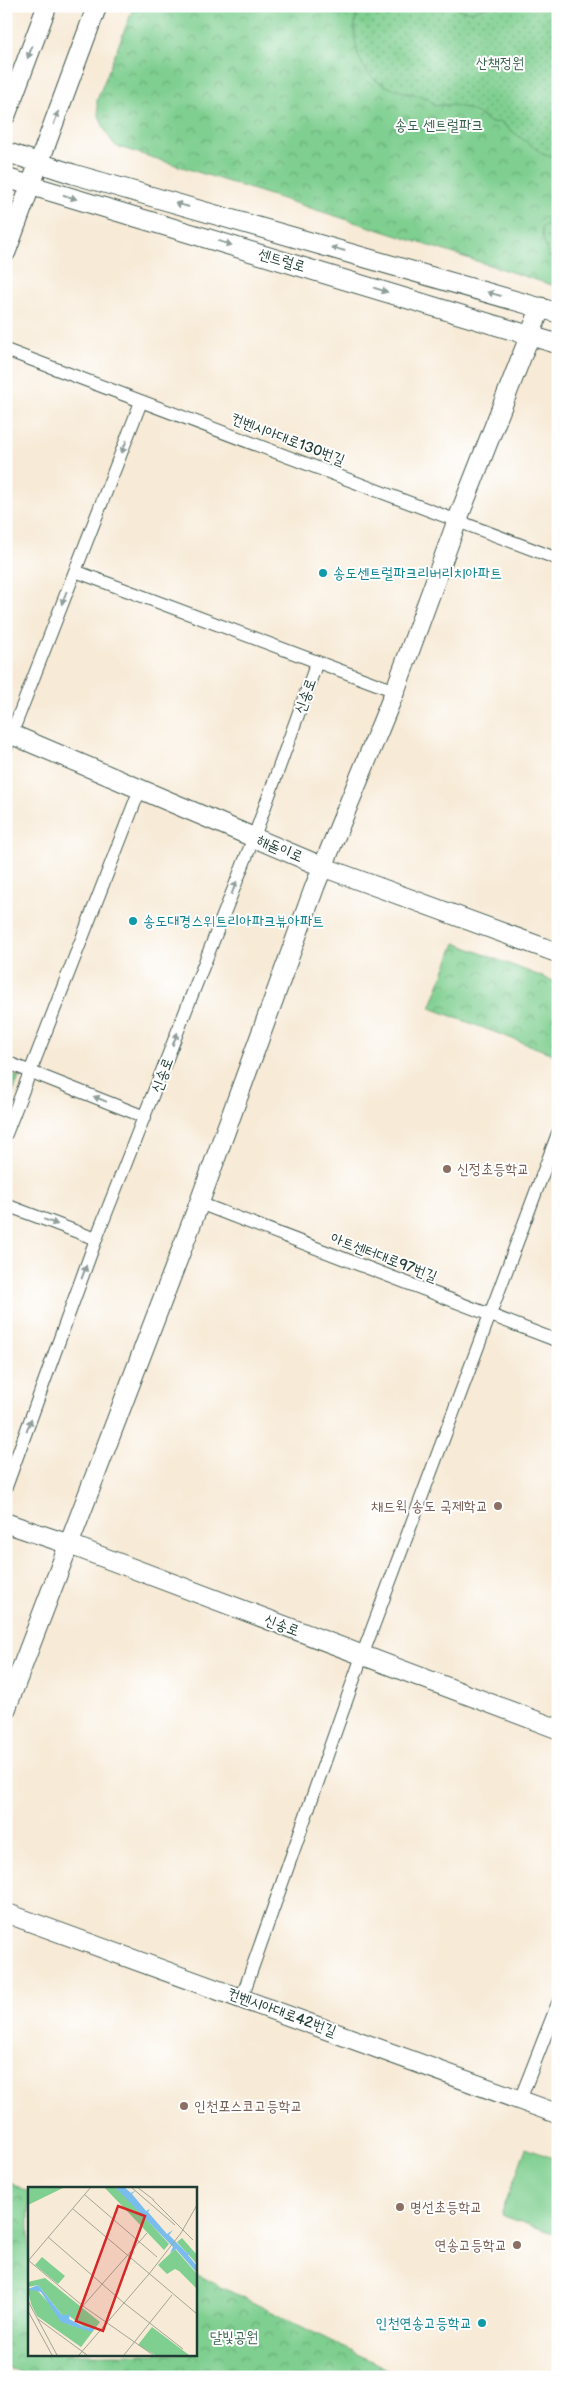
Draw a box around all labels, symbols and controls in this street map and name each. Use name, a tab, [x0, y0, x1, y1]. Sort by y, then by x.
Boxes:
one-way arrow	[26, 45, 34, 60]
park label: 산책정원	[476, 54, 524, 73]
one-way arrow	[53, 110, 60, 125]
park label: 송도 센트럴파크	[395, 116, 483, 135]
one-way arrow	[62, 193, 77, 201]
one-way arrow	[174, 200, 189, 208]
one-way arrow	[218, 240, 233, 248]
street label: 센트럴로	[256, 244, 308, 277]
one-way arrow	[330, 245, 345, 253]
one-way arrow	[374, 287, 389, 295]
one-way arrow	[487, 289, 502, 297]
street label: 컨벤시아대로130번길	[228, 409, 347, 470]
one-way arrow	[119, 440, 127, 454]
place label: 송도센트럴파크리버리치아파트	[333, 564, 502, 583]
marker: 송도센트럴파크리버리치아파트	[317, 567, 329, 579]
one-way arrow	[60, 591, 68, 606]
street label: 신송로	[290, 676, 321, 716]
street label: 해돋이로	[254, 830, 306, 867]
one-way arrow	[230, 881, 238, 895]
place label: 송도대경스위트리아파크뷰아파트	[143, 912, 324, 931]
marker: 송도대경스위트리아파크뷰아파트	[127, 915, 139, 927]
one-way arrow	[172, 1032, 179, 1047]
street label: 신송로	[147, 1055, 178, 1095]
one-way arrow	[93, 1094, 107, 1102]
place label: 신정초등학교	[457, 1160, 529, 1179]
marker: 신정초등학교	[441, 1163, 453, 1175]
one-way arrow	[44, 1219, 59, 1226]
street label: 아트센터대로97번길	[328, 1228, 440, 1287]
one-way arrow	[81, 1265, 88, 1280]
one-way arrow	[25, 1417, 33, 1432]
place label: 채드윅 송도 국제학교	[371, 1497, 488, 1516]
marker: 채드윅 송도 국제학교	[492, 1500, 504, 1512]
street label: 신송로	[262, 1610, 302, 1641]
street label: 컨벤시아대로42번길	[225, 1984, 339, 2041]
place label: 인천포스코고등학교	[194, 2097, 303, 2116]
marker: 인천포스코고등학교	[178, 2100, 190, 2112]
inset map	[28, 2187, 196, 2356]
place label: 명선초등학교	[410, 2198, 482, 2217]
marker: 명선초등학교	[394, 2201, 406, 2213]
place label: 연송고등학교	[435, 2236, 507, 2255]
marker: 연송고등학교	[511, 2239, 523, 2251]
place label: 인천연송고등학교	[375, 2314, 472, 2333]
marker: 인천연송고등학교	[476, 2317, 488, 2329]
park label: 달빛공원	[210, 2328, 258, 2347]

